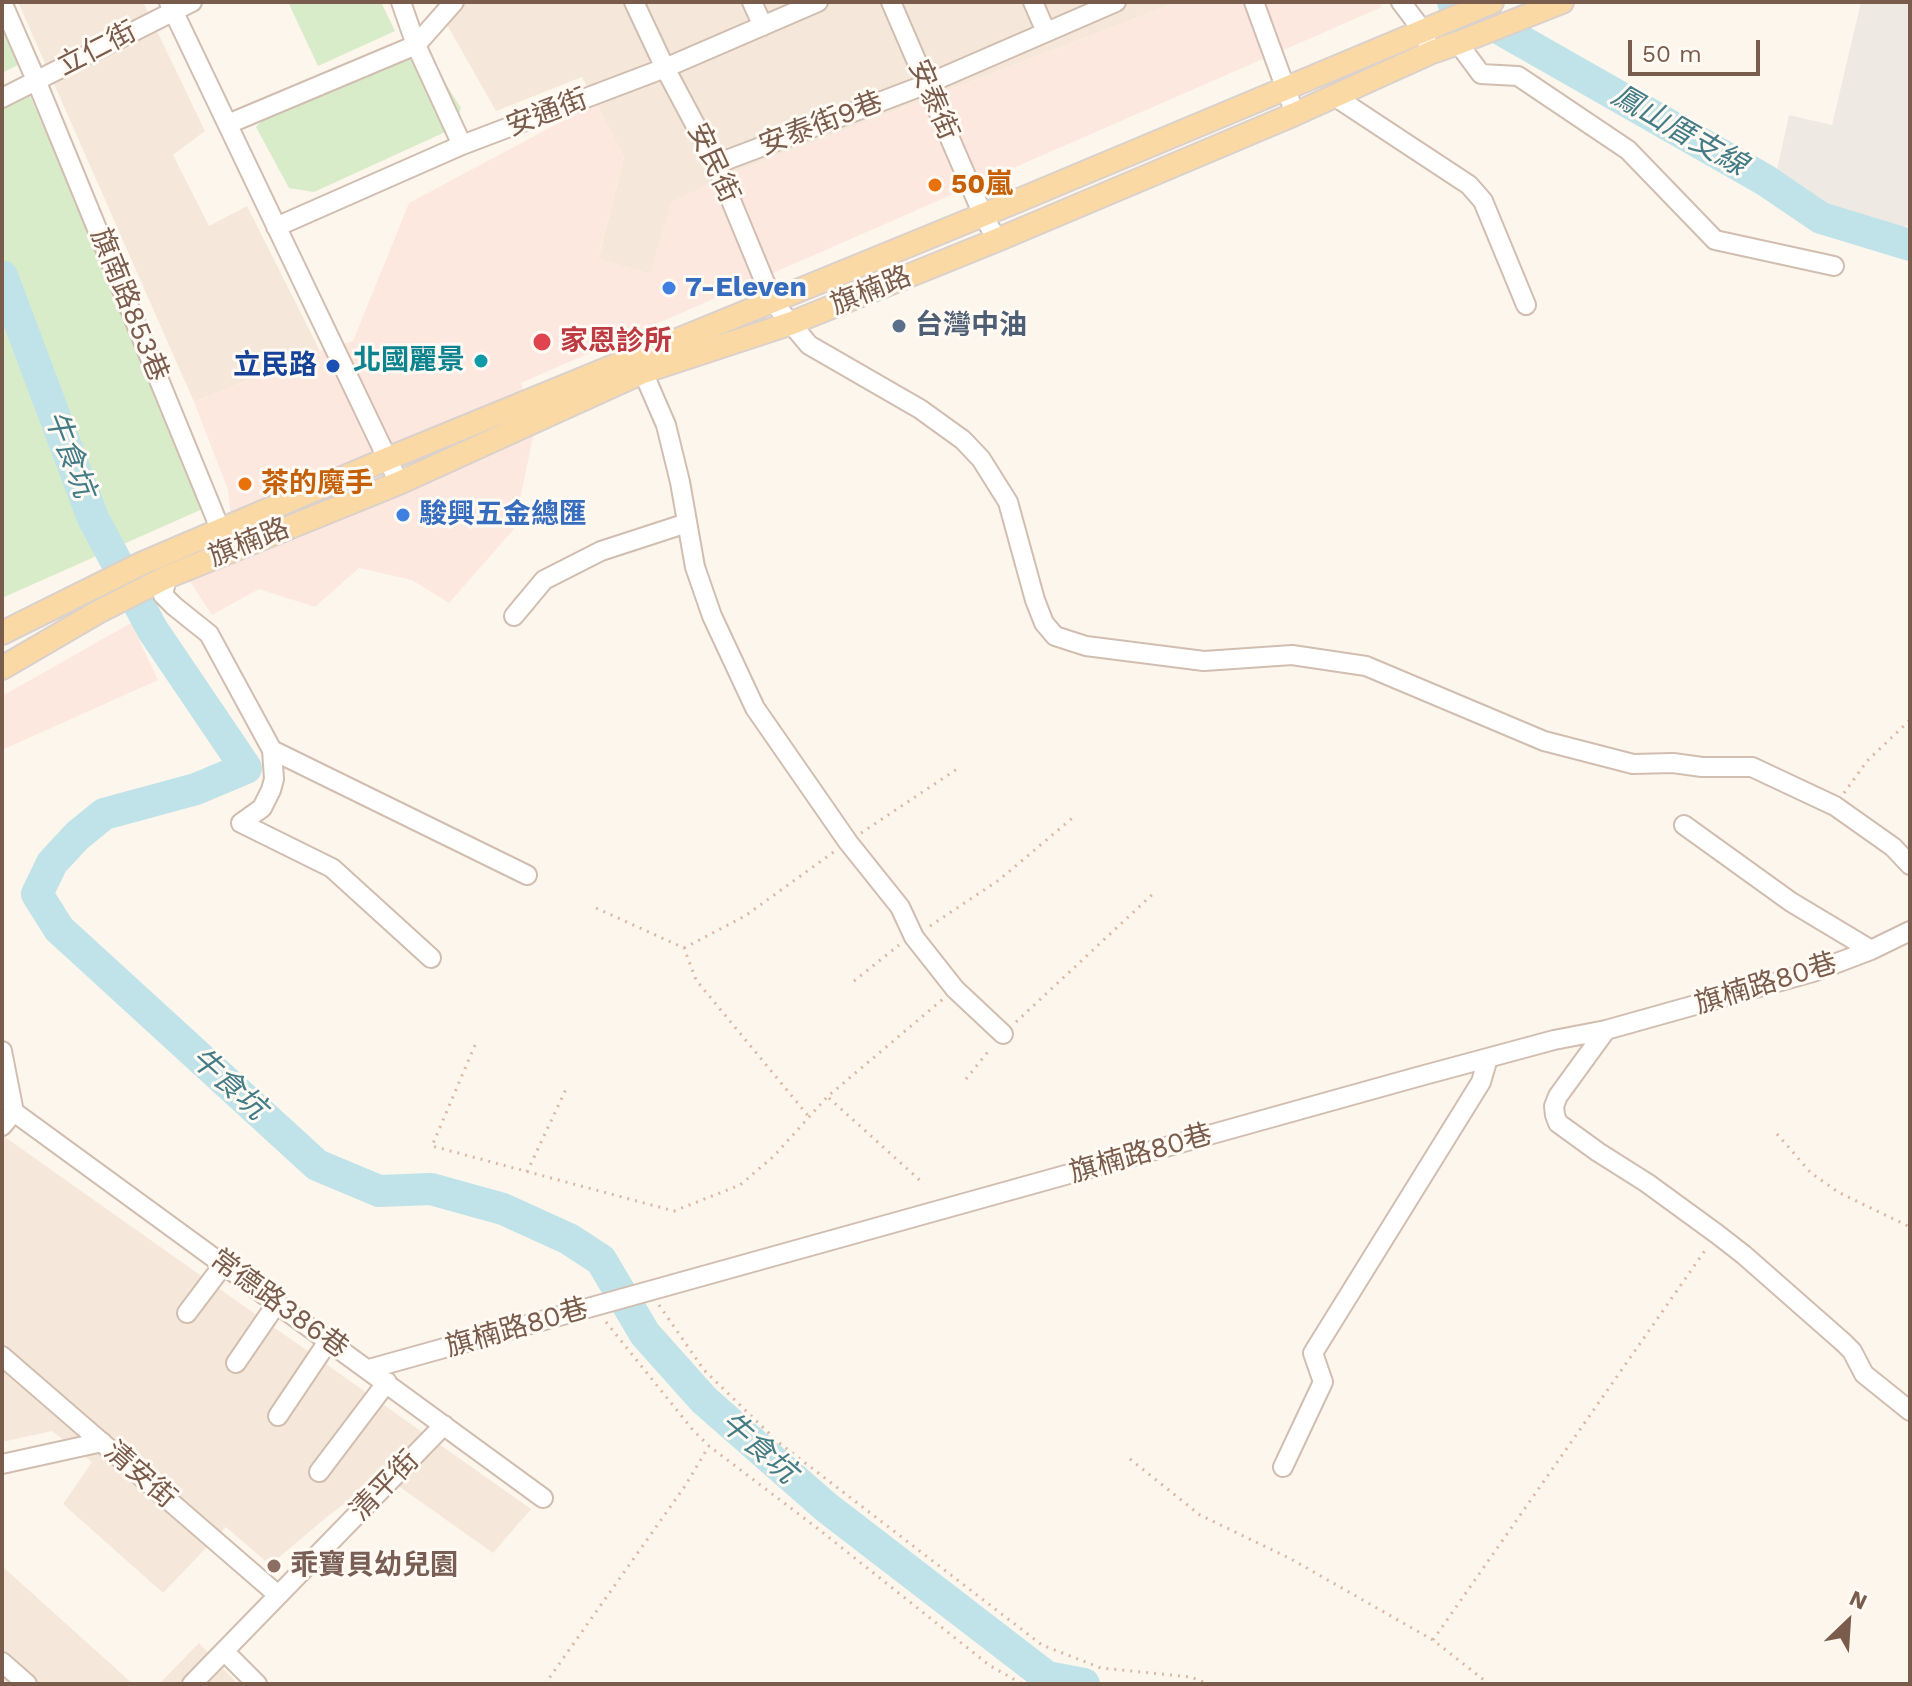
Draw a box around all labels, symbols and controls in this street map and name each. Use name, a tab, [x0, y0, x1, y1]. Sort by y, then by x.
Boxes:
street label: 立仁街	[52, 15, 142, 83]
scale bar	[1632, 24, 1764, 74]
text: 50 m	[1642, 40, 1702, 68]
street label: 安泰街	[901, 55, 965, 145]
water label: 鳳山厝支線	[1605, 78, 1753, 184]
street label: 安通街	[502, 82, 592, 144]
street label: 安泰街9巷	[755, 85, 887, 163]
street label: 安民街	[680, 118, 746, 208]
place label: 50嵐	[951, 168, 1013, 202]
marker: 50嵐	[926, 176, 944, 194]
street label: 旗南路853巷	[83, 224, 175, 386]
street label: 旗楠路	[826, 260, 916, 322]
place label: 7-Eleven	[685, 271, 807, 305]
marker: 7-Eleven	[660, 279, 678, 297]
place label: 台灣中油	[915, 309, 1027, 343]
marker: 台灣中油	[890, 317, 908, 335]
place label: 家恩診所	[560, 325, 672, 359]
marker: 家恩診所	[531, 331, 553, 353]
place label: 北國麗景	[353, 344, 465, 378]
place label: 立民路	[233, 349, 317, 383]
marker: 北國麗景	[472, 352, 490, 370]
marker: 立民路	[324, 357, 342, 375]
water label: 牛食坑	[36, 406, 102, 502]
place label: 茶的魔手	[261, 467, 373, 501]
marker: 茶的魔手	[236, 475, 254, 493]
place label: 駿興五金總匯	[419, 498, 587, 532]
marker: 駿興五金總匯	[394, 506, 412, 524]
street label: 旗楠路	[204, 512, 294, 574]
street label: 旗楠路80巷	[1691, 946, 1841, 1022]
water label: 牛食坑	[183, 1041, 273, 1127]
street label: 旗楠路80巷	[1066, 1118, 1216, 1190]
street label: 常德路386巷	[203, 1243, 355, 1365]
street label: 旗楠路80巷	[442, 1292, 592, 1364]
water label: 牛食坑	[712, 1405, 804, 1491]
street label: 清安街	[97, 1435, 183, 1515]
street label: 清平街	[344, 1444, 426, 1528]
place label: 乖寶貝幼兒園	[290, 1549, 458, 1583]
marker: 乖寶貝幼兒園	[265, 1557, 283, 1575]
north arrow	[1808, 1582, 1888, 1662]
text: N	[1846, 1585, 1871, 1615]

